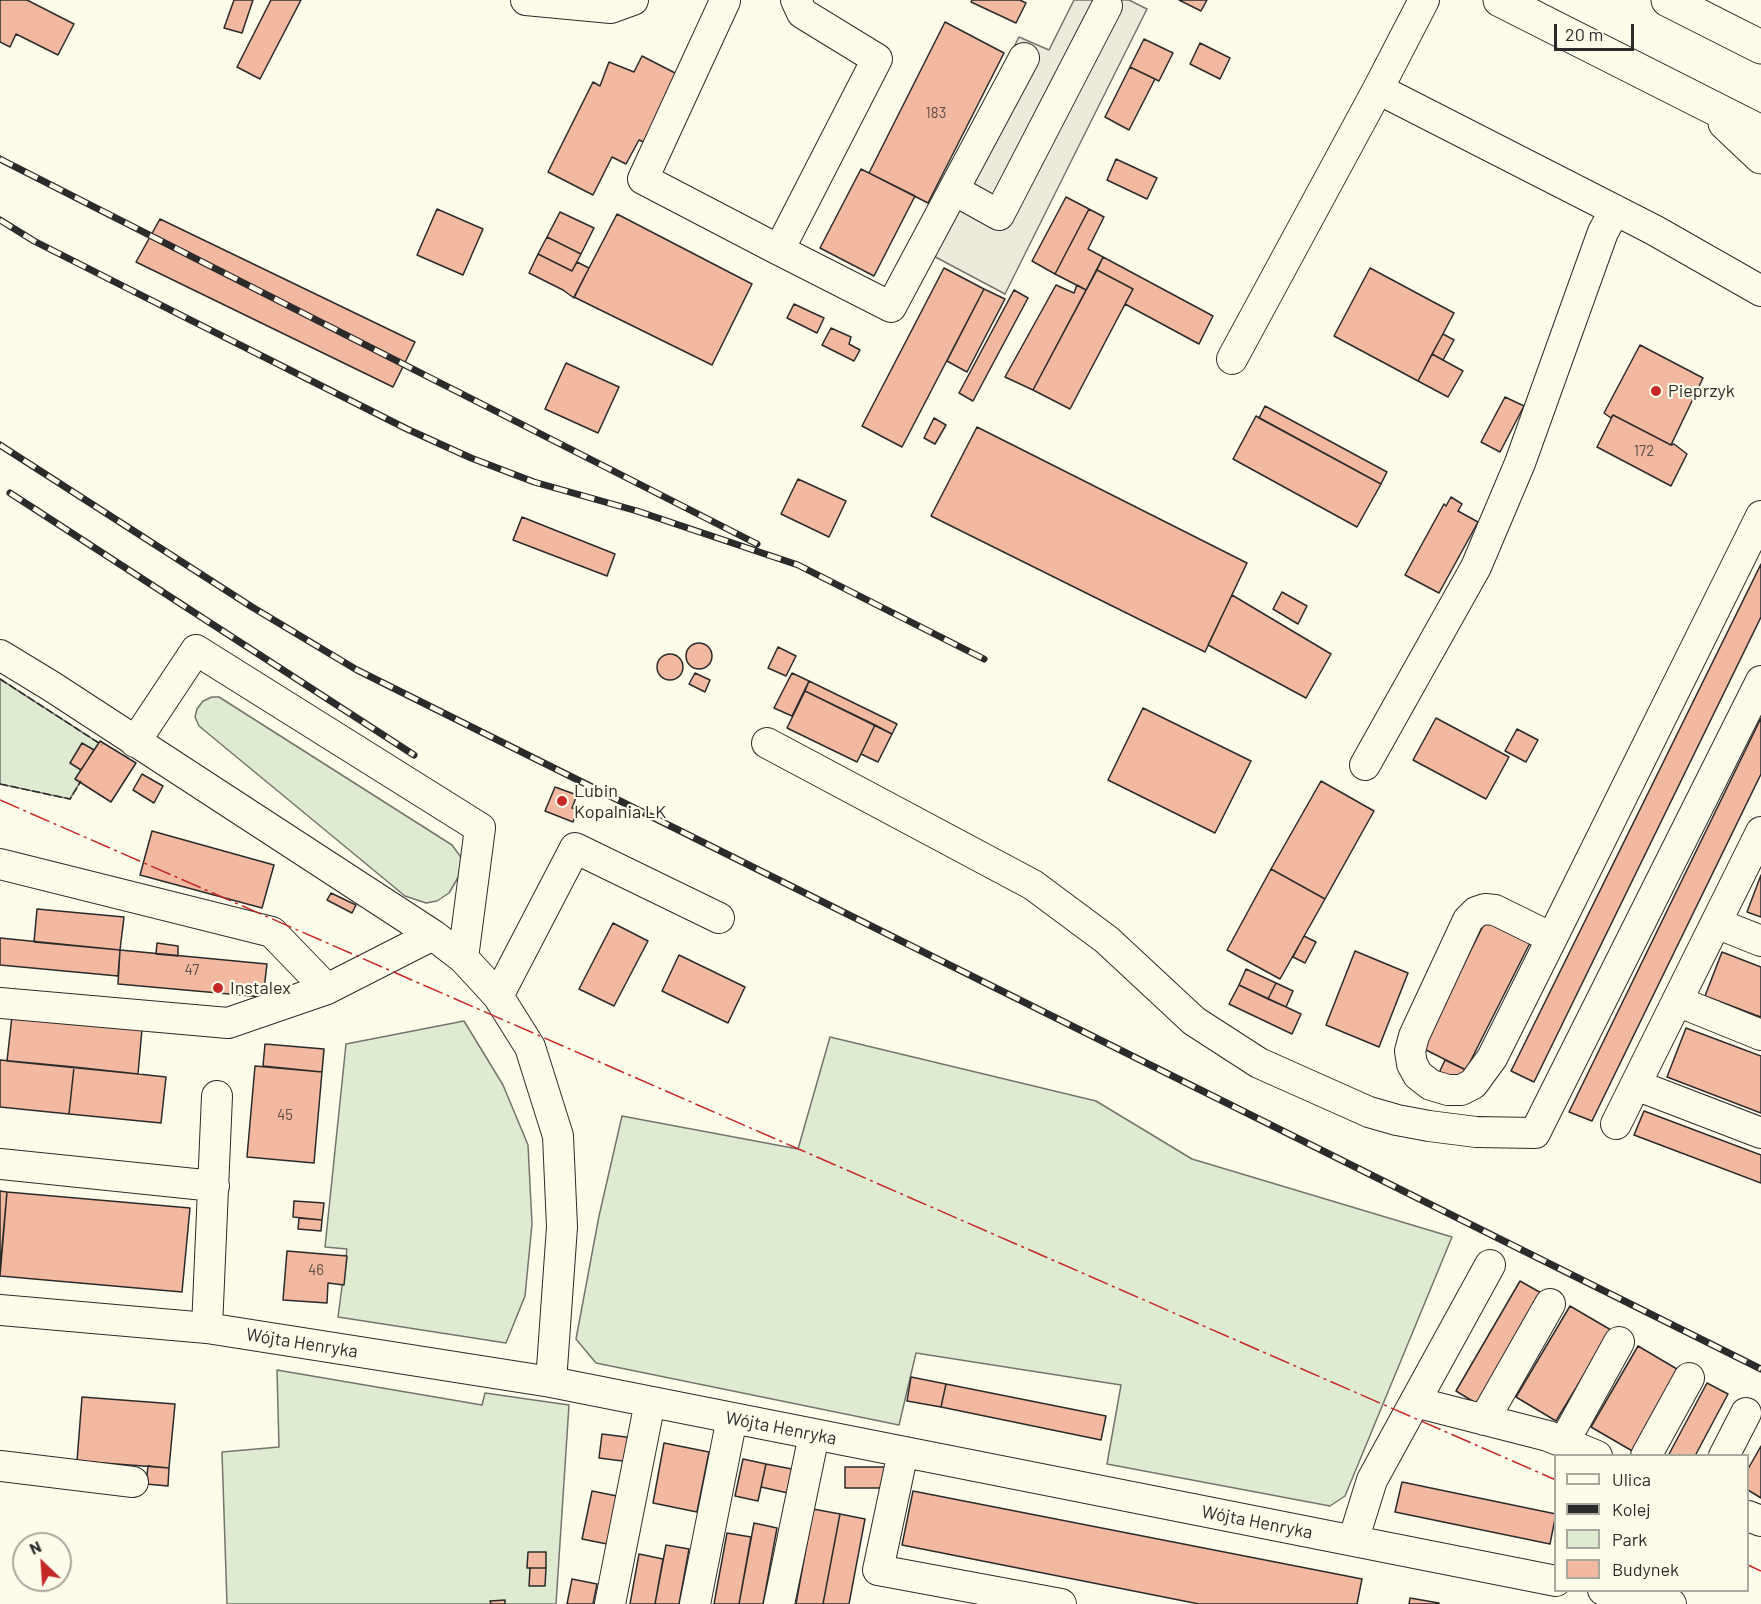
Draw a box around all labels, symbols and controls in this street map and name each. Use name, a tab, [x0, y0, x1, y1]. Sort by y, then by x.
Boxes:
scale bar	[1557, 12, 1636, 50]
text: 20 m	[1565, 23, 1603, 45]
house number: 183	[926, 104, 946, 122]
place label: Pieprzyk	[1668, 380, 1735, 402]
marker: Pieprzyk	[1649, 384, 1663, 398]
house number: 172	[1634, 442, 1654, 460]
place label: Lubin Kopalnia LK	[574, 780, 666, 822]
marker: Lubin Kopalnia LK	[555, 794, 569, 808]
house number: 47	[185, 961, 199, 979]
place label: Instalex	[230, 977, 291, 999]
marker: Instalex	[211, 981, 225, 995]
house number: 45	[277, 1106, 293, 1124]
house number: 46	[308, 1261, 324, 1279]
street label: Wójta Henryka	[245, 1324, 359, 1362]
street label: Wójta Henryka	[724, 1407, 838, 1449]
legend	[1554, 1454, 1749, 1592]
text: Ulica	[1612, 1468, 1651, 1490]
text: Kolej	[1612, 1498, 1651, 1520]
street label: Wójta Henryka	[1200, 1501, 1314, 1543]
text: Park	[1612, 1528, 1647, 1550]
north arrow	[12, 1532, 72, 1592]
text: N	[26, 1536, 44, 1558]
text: Budynek	[1612, 1558, 1679, 1580]

